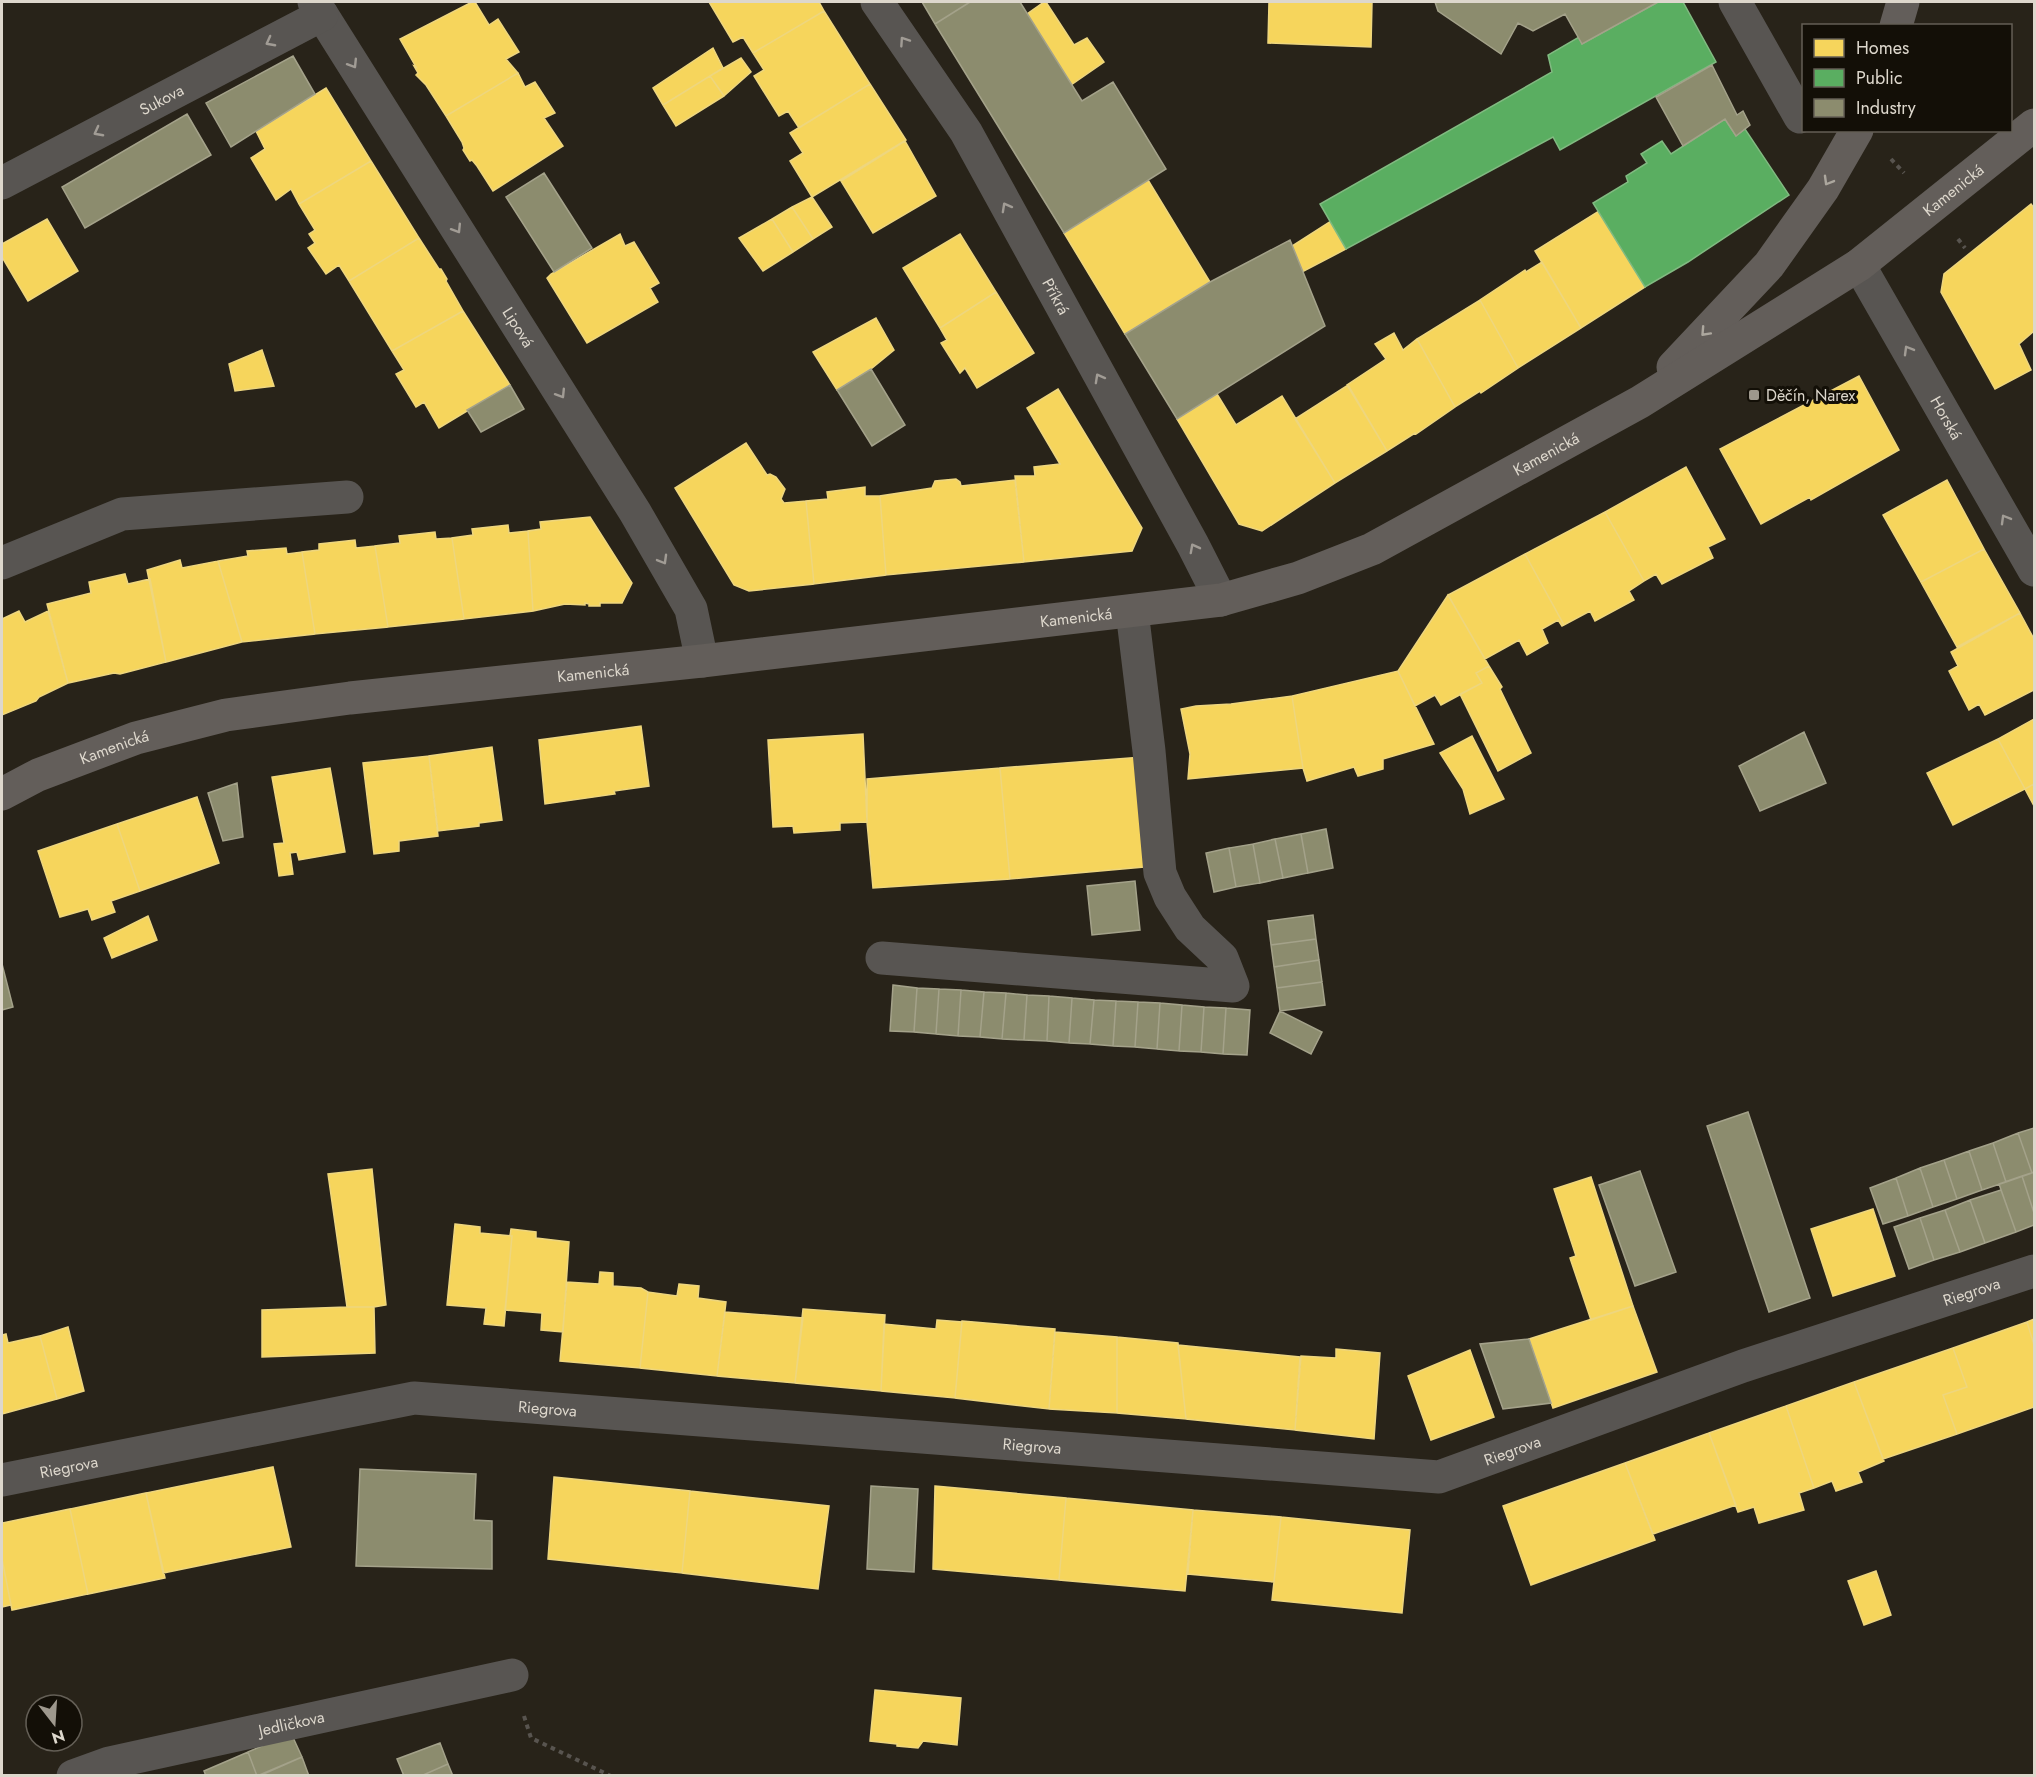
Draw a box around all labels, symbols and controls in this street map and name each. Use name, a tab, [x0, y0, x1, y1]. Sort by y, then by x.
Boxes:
legend	[1802, 24, 2012, 132]
one-way arrow	[266, 35, 277, 46]
text: Homes	[1856, 35, 1909, 61]
one-way arrow	[900, 36, 911, 47]
one-way arrow	[346, 58, 358, 68]
text: Public	[1856, 65, 1903, 91]
street label: Sukova	[135, 78, 188, 120]
text: Industry	[1856, 95, 1916, 121]
one-way arrow	[93, 125, 104, 137]
street label: Kamenická	[1918, 158, 1989, 221]
one-way arrow	[1824, 175, 1835, 186]
one-way arrow	[1002, 202, 1013, 213]
one-way arrow	[450, 223, 462, 233]
street label: Příkrá	[1037, 274, 1076, 319]
street label: Lipová	[497, 302, 540, 352]
one-way arrow	[1702, 325, 1713, 336]
one-way arrow	[1904, 346, 1915, 356]
one-way arrow	[1095, 374, 1106, 384]
place label: Děčín, Narex	[1766, 384, 1855, 407]
one-way arrow	[554, 388, 566, 398]
marker: Děčín, Narex	[1747, 388, 1761, 402]
street label: Horská	[1925, 392, 1968, 444]
street label: Kamenická	[1509, 426, 1583, 481]
one-way arrow	[2001, 515, 2013, 525]
one-way arrow	[1190, 544, 1201, 554]
one-way arrow	[656, 554, 667, 565]
street label: Kamenická	[1039, 601, 1113, 633]
street label: Kamenická	[556, 657, 630, 688]
street label: Kamenická	[76, 724, 151, 770]
street label: Riegrova	[1940, 1271, 2003, 1312]
street label: Riegrova	[517, 1395, 578, 1422]
street label: Riegrova	[1480, 1429, 1544, 1471]
street label: Riegrova	[1002, 1432, 1062, 1459]
street label: Riegrova	[38, 1450, 100, 1484]
north arrow	[24, 1693, 84, 1753]
street label: Jedličkova	[254, 1705, 327, 1742]
text: N	[49, 1724, 68, 1750]

